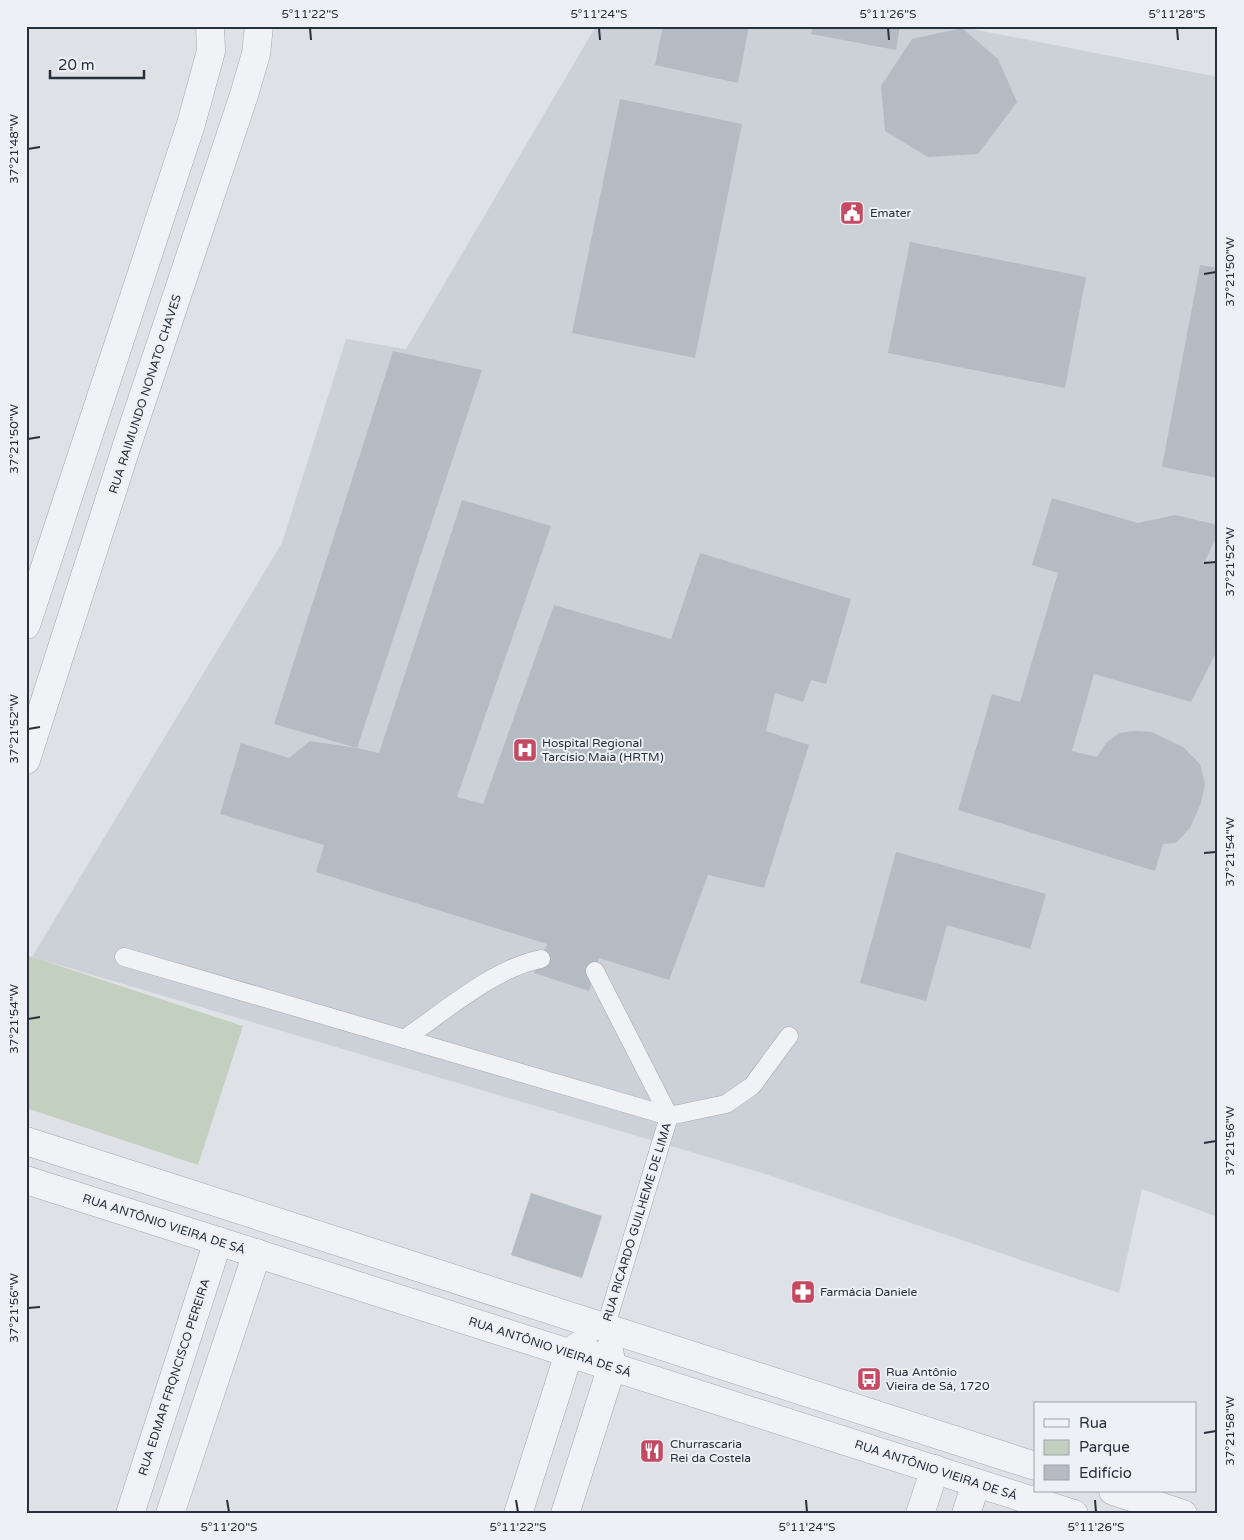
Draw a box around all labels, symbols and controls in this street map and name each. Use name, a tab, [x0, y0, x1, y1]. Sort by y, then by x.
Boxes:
text: 5°11'22"S	[282, 7, 338, 21]
text: 5°11'24"S	[571, 7, 627, 21]
text: 5°11'26"S	[860, 7, 916, 21]
text: 5°11'28"S	[1149, 7, 1205, 21]
scale bar	[50, 48, 144, 80]
text: 20 m	[58, 56, 95, 74]
text: 37°21'48"W	[7, 114, 21, 184]
public building icon: Emater	[839, 200, 865, 226]
place label: Emater	[870, 206, 911, 220]
text: 37°21'50"W	[1223, 237, 1237, 307]
street label: RUA RAIMUNDO NONATO CHAVES	[106, 292, 184, 496]
text: 37°21'50"W	[7, 404, 21, 474]
text: 37°21'52"W	[1223, 527, 1237, 597]
text: 37°21'52"W	[7, 694, 21, 764]
place label: Hospital Regional Tarcísio Maia (HRTM)	[542, 736, 664, 764]
hospital icon: Hospital Regional Tarcísio Maia (HRTM)	[512, 737, 538, 763]
text: 37°21'54"W	[1223, 817, 1237, 887]
text: 37°21'54"W	[7, 984, 21, 1054]
text: 37°21'56"W	[1223, 1106, 1237, 1176]
street label: RUA RICARDO GUILHEME DE LIMA	[600, 1121, 674, 1323]
street label: RUA ANTÔNIO VIEIRA DE SÁ	[81, 1191, 247, 1257]
text: 37°21'56"W	[7, 1273, 21, 1343]
street label: RUA EDMAR FRQNCISCO PEREIRA	[135, 1277, 213, 1477]
pharmacy icon: Farmácia Daniele	[790, 1279, 816, 1305]
place label: Farmácia Daniele	[820, 1285, 917, 1299]
street label: RUA ANTÔNIO VIEIRA DE SÁ	[467, 1314, 633, 1380]
place label: Rua Antônio Vieira de Sá, 1720	[886, 1365, 990, 1393]
bus stop icon: Rua Antônio Vieira de Sá, 1720	[856, 1366, 882, 1392]
text: 37°21'58"W	[1223, 1396, 1237, 1466]
legend	[1034, 1402, 1196, 1492]
text: Rua	[1079, 1414, 1107, 1432]
place label: Churrascaria Rei da Costela	[670, 1437, 751, 1465]
street label: RUA ANTÔNIO VIEIRA DE SÁ	[853, 1437, 1019, 1503]
restaurant icon: Churrascaria Rei da Costela	[639, 1438, 665, 1464]
text: Parque	[1079, 1438, 1130, 1456]
text: Edifício	[1079, 1464, 1132, 1482]
text: 5°11'20"S	[201, 1520, 257, 1534]
text: 5°11'22"S	[490, 1520, 546, 1534]
text: 5°11'24"S	[779, 1520, 835, 1534]
text: 5°11'26"S	[1068, 1520, 1124, 1534]

